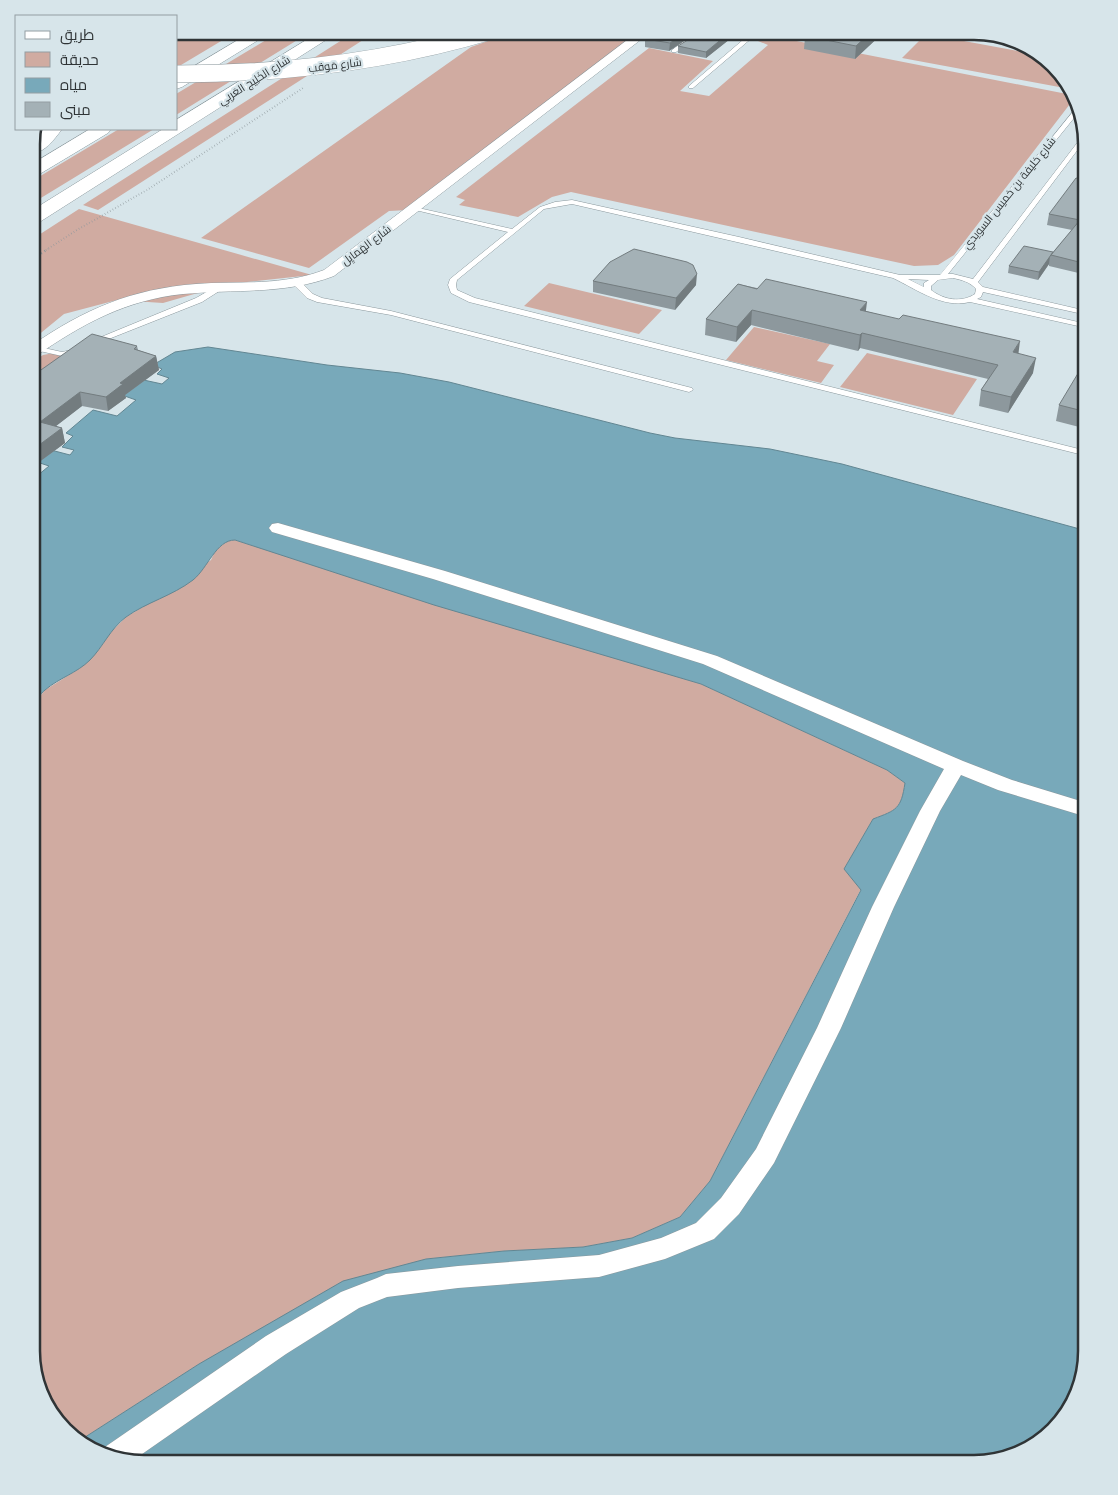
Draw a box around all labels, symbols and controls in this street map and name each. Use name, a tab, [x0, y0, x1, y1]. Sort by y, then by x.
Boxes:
legend	[15, 15, 178, 130]
text: طريق	[60, 24, 94, 45]
text: حديقة	[60, 49, 99, 69]
street label: شارع الخَلِيج العَربِي	[215, 51, 294, 109]
street label: شارع مَوقب	[308, 54, 362, 76]
text: مياه	[60, 74, 87, 94]
text: مبنى	[60, 99, 91, 120]
street label: شارع خليفة بن خميس السويدي	[959, 133, 1060, 253]
street label: شارع الهَمايِل	[338, 221, 394, 269]

